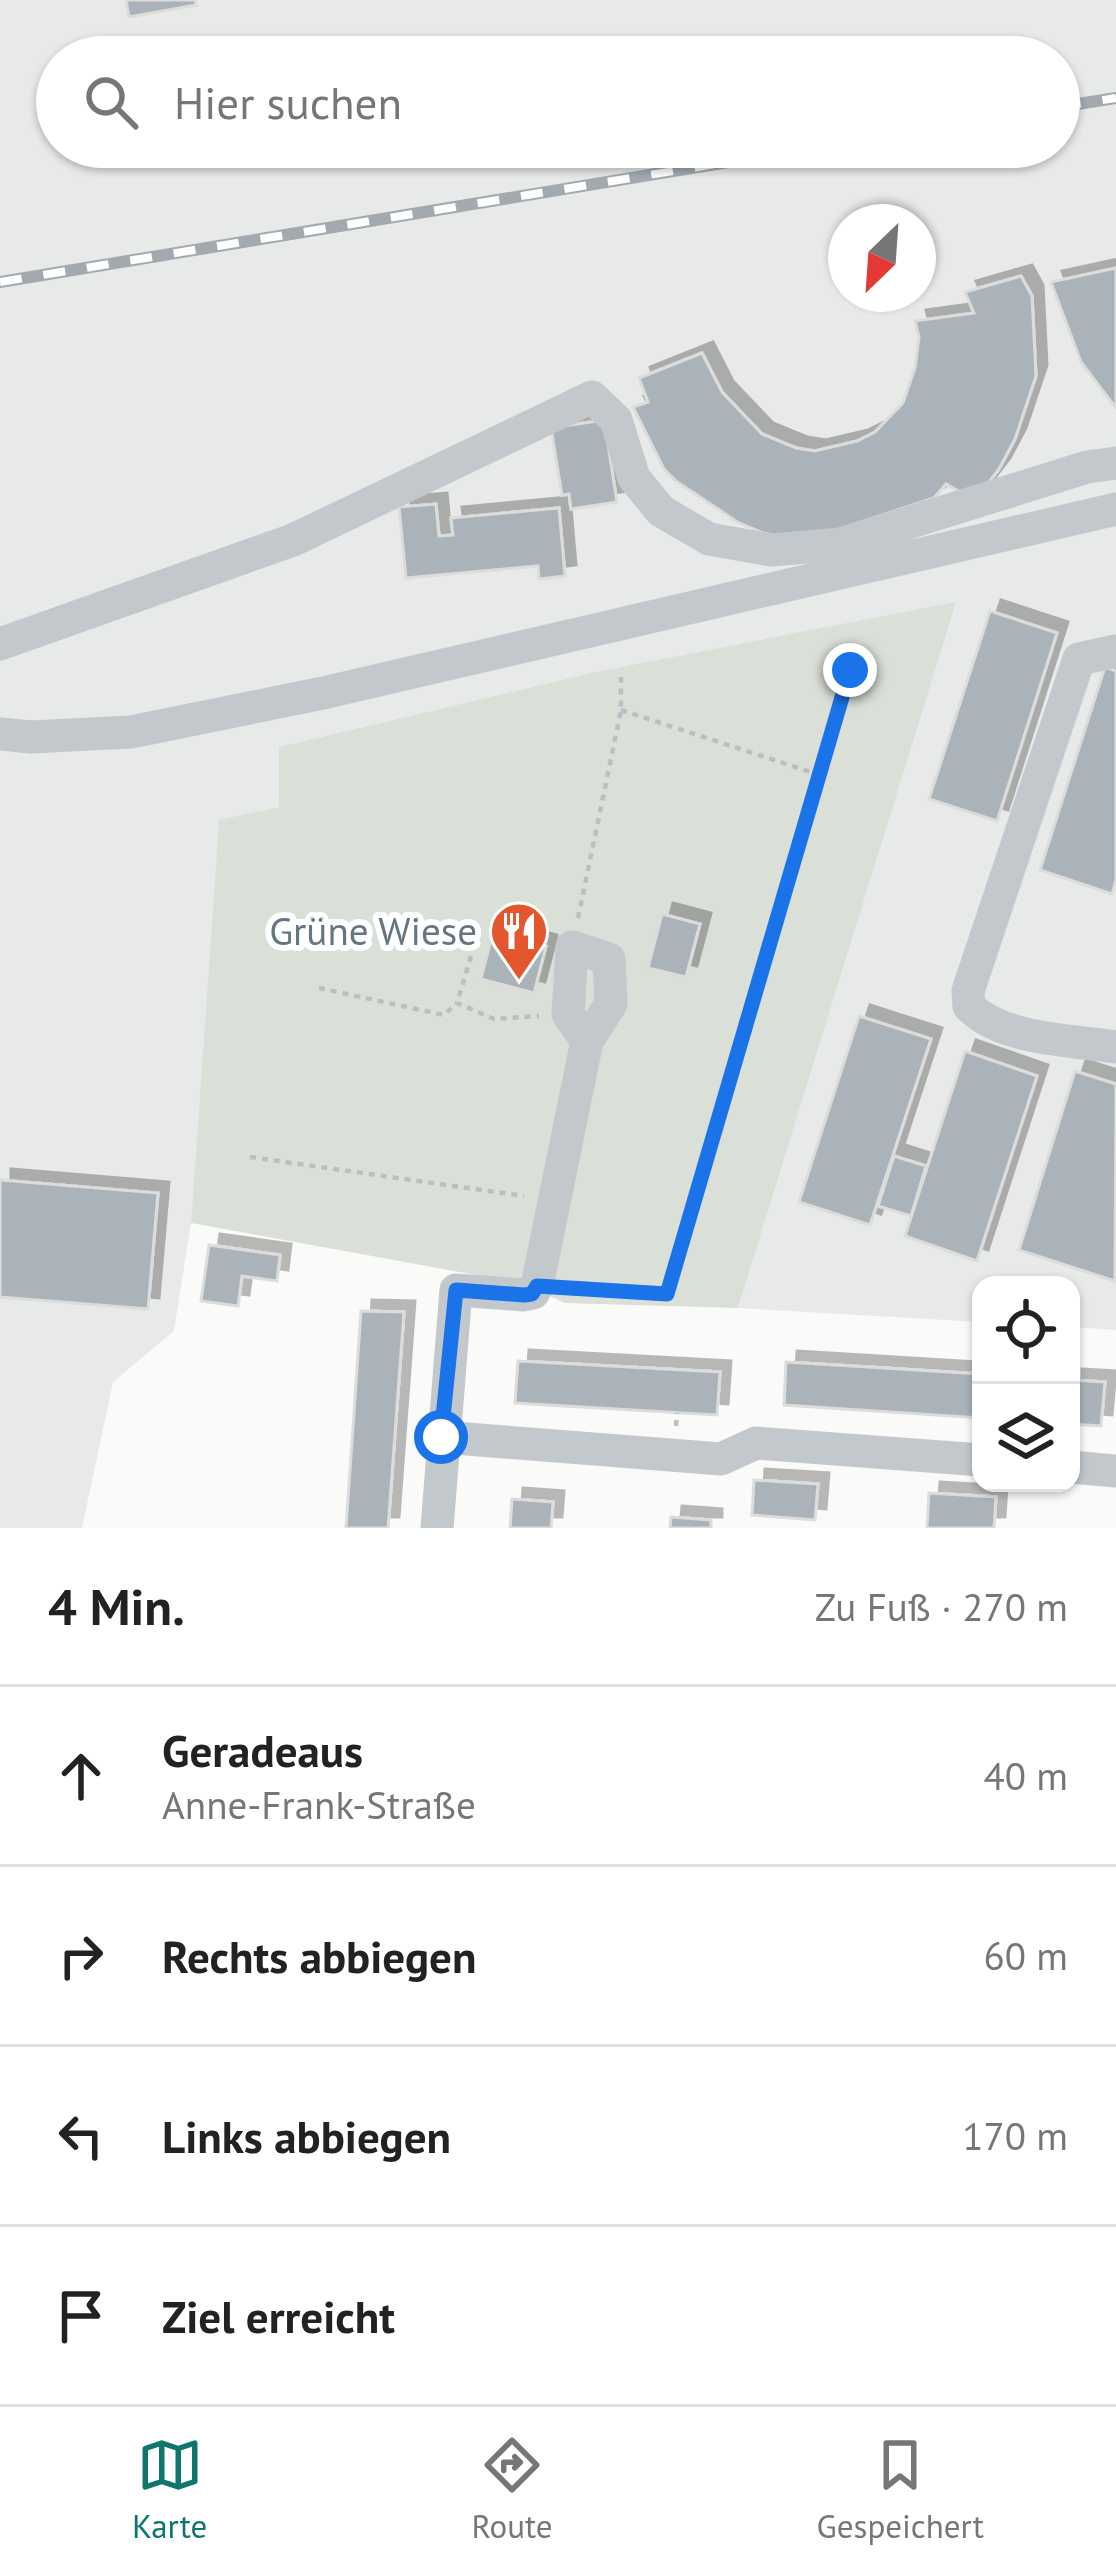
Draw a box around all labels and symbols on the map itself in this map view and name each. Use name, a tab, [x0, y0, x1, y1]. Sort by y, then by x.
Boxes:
north arrow	[828, 204, 936, 312]
route end	[823, 643, 877, 697]
restaurant icon: Grüne Wiese	[488, 900, 550, 982]
place label: Grüne Wiese	[269, 905, 477, 956]
route start	[414, 1410, 468, 1464]

